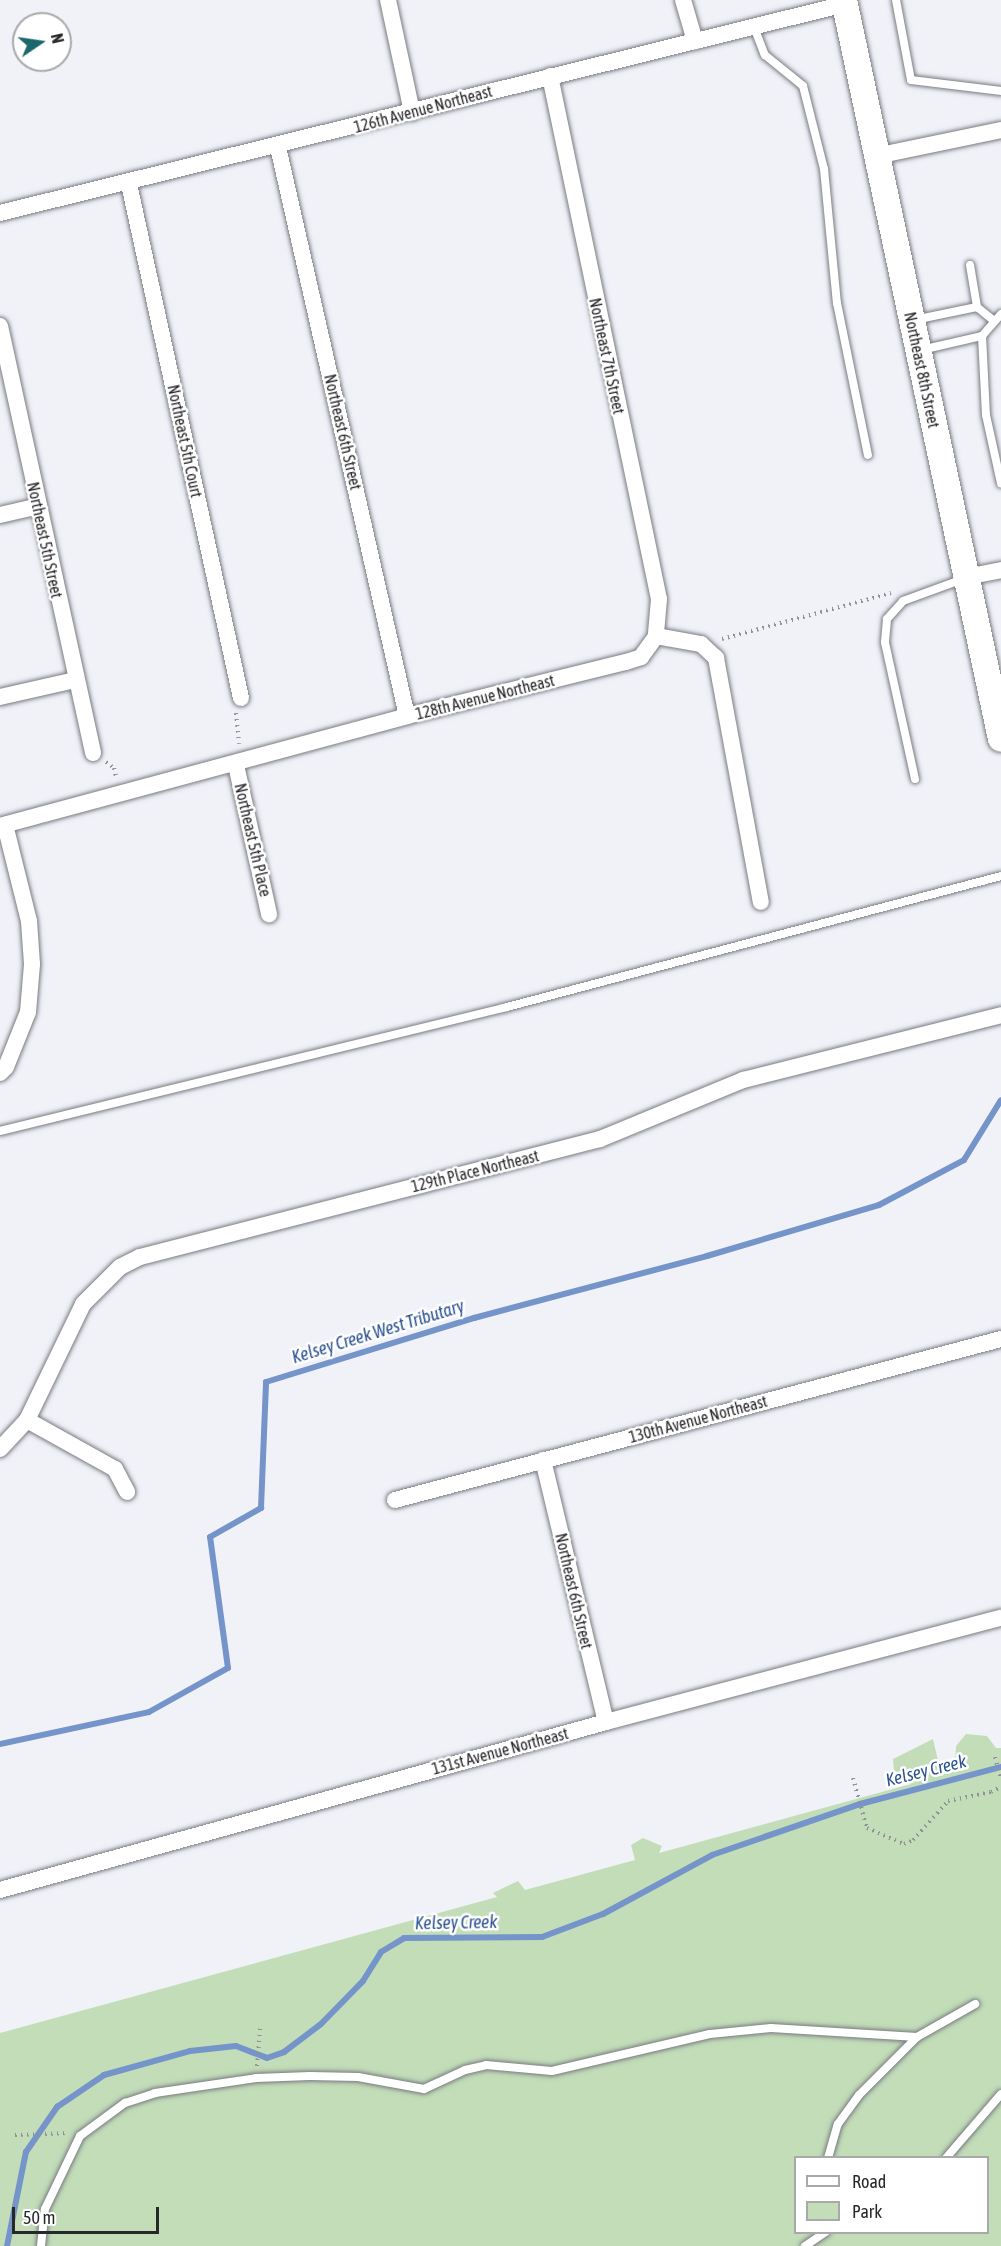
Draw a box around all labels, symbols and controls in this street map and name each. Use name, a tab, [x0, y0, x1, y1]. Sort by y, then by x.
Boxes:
north arrow	[12, 12, 72, 72]
text: N	[48, 32, 67, 45]
street label: 126th Avenue Northeast	[352, 81, 494, 137]
street label: Northeast 7th Street	[585, 296, 629, 416]
street label: Northeast 8th Street	[900, 310, 944, 430]
street label: Northeast 6th Street	[320, 372, 366, 492]
street label: Northeast 5th Court	[164, 383, 206, 499]
street label: Northeast 5th Street	[23, 480, 67, 600]
street label: 128th Avenue Northeast	[414, 670, 556, 724]
street label: Northeast 5th Place	[231, 781, 275, 899]
street label: 129th Place Northeast	[409, 1146, 541, 1196]
water label: Kelsey Creek West Tributary	[289, 1295, 467, 1369]
street label: 130th Avenue Northeast	[627, 1391, 769, 1447]
street label: Northeast 6th Street	[551, 1531, 597, 1651]
street label: 131st Avenue Northeast	[430, 1724, 570, 1778]
water label: Kelsey Creek	[883, 1751, 969, 1791]
water label: Kelsey Creek	[415, 1911, 497, 1935]
legend	[794, 2156, 989, 2234]
text: Road	[852, 2171, 886, 2192]
scale bar	[15, 2195, 162, 2233]
text: Park	[852, 2201, 882, 2222]
text: 50 m	[23, 2207, 55, 2228]

